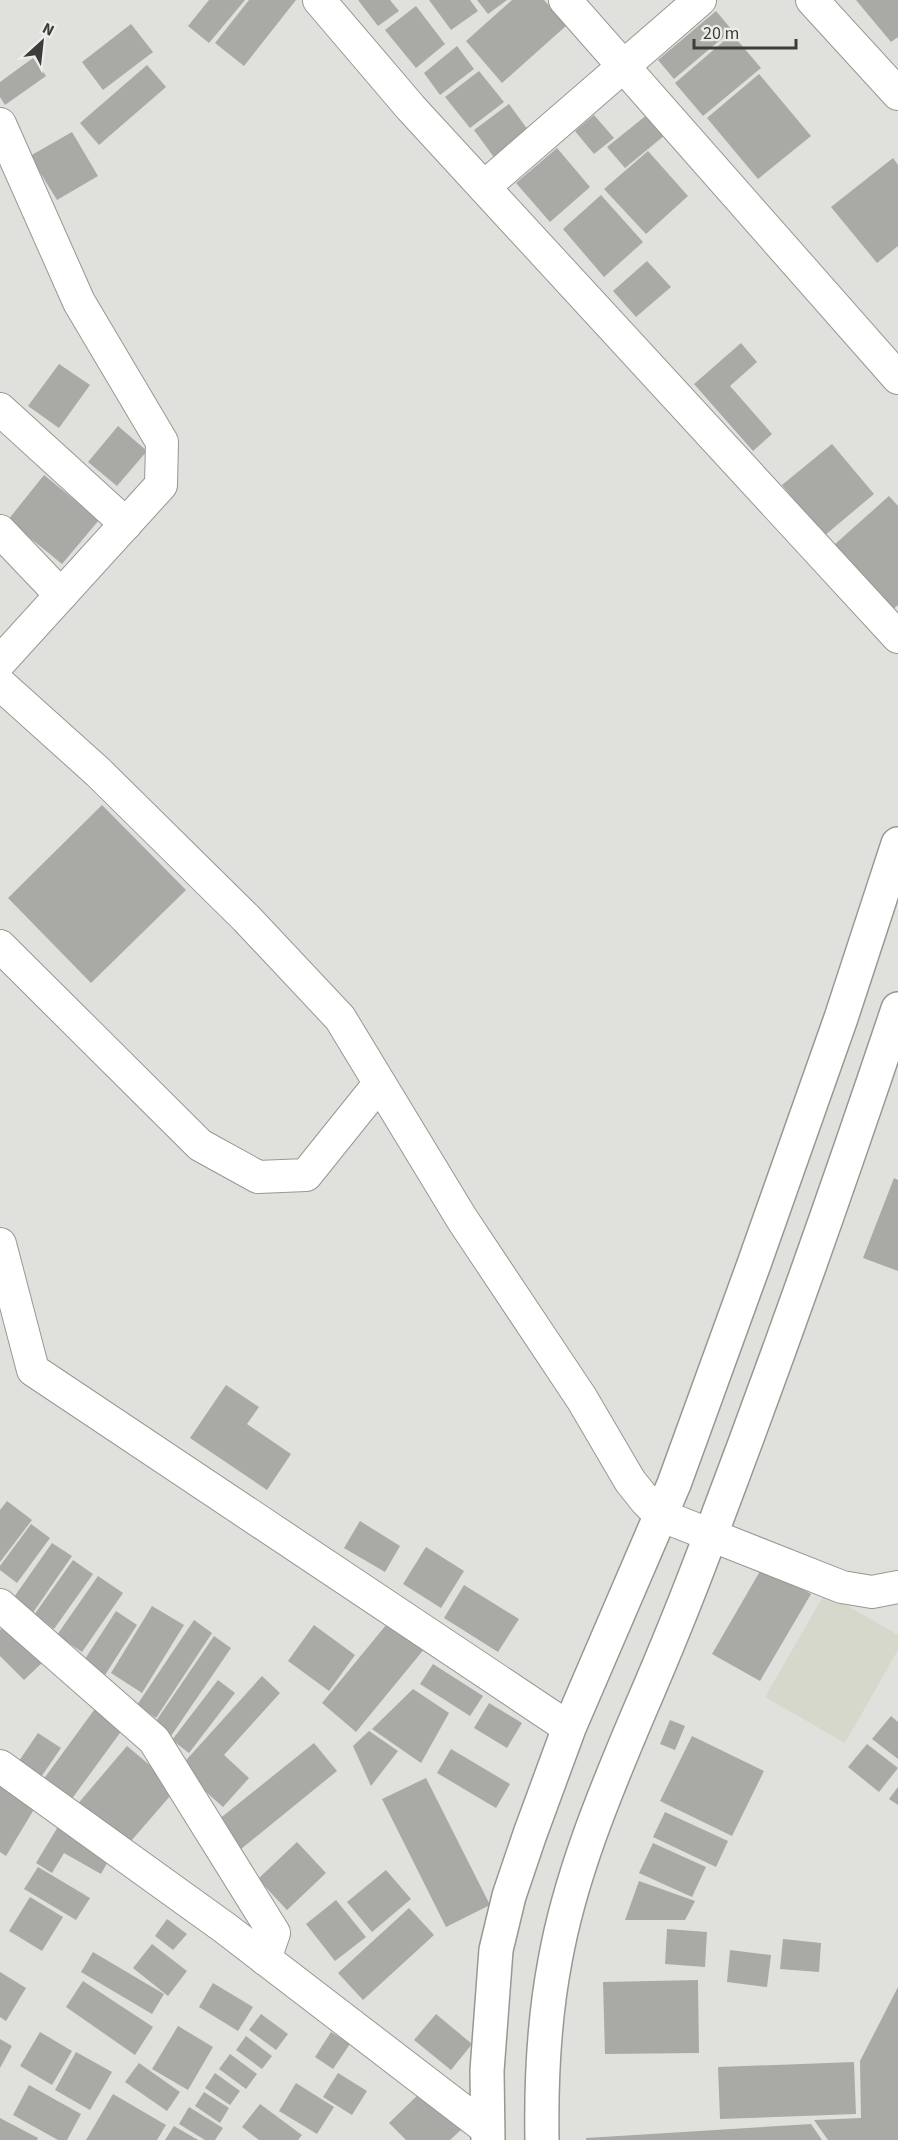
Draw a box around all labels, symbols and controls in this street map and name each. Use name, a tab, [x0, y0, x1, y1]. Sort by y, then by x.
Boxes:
north arrow	[12, 12, 72, 72]
scale bar	[694, 12, 796, 50]
text: N	[39, 17, 58, 42]
text: 20 m	[703, 21, 739, 46]

